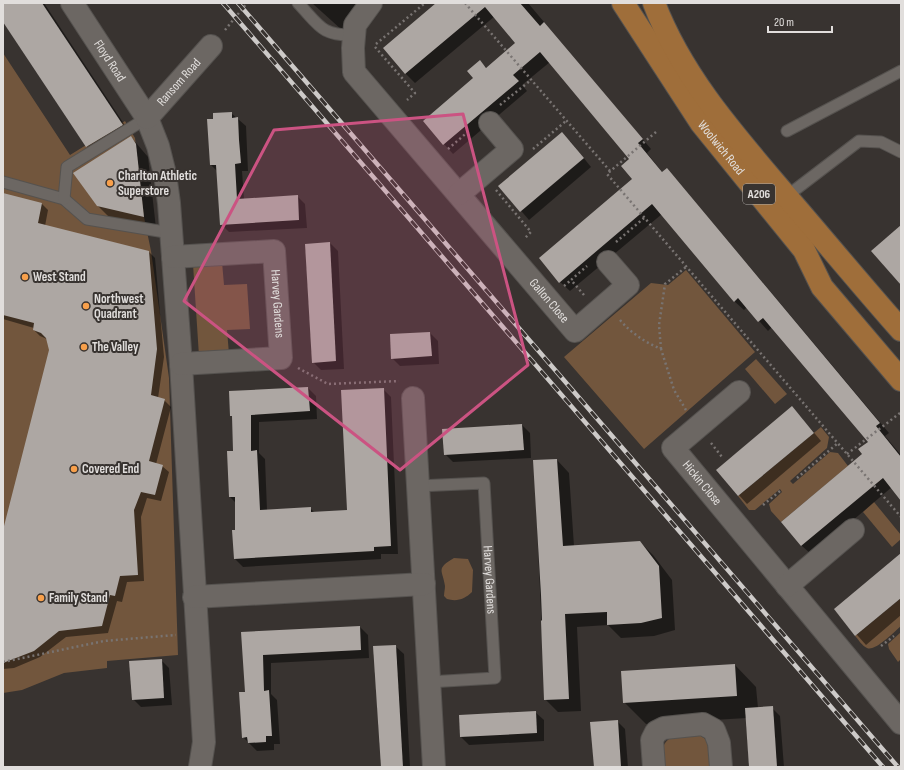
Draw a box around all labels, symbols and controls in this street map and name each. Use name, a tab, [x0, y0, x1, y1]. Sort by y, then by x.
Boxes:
scale bar	[768, 8, 832, 34]
text: 20 m	[774, 15, 794, 30]
street label: Floyd Road	[90, 37, 129, 85]
street label: Ransom Road	[153, 55, 204, 109]
street label: Woolwich Road	[694, 117, 748, 178]
place label: Charlton Athletic Superstore	[118, 168, 197, 199]
marker: Charlton Athletic Superstore	[105, 178, 115, 188]
road number: A206	[743, 184, 775, 204]
place label: West Stand	[33, 269, 86, 285]
street label: Harvey Gardens	[267, 269, 288, 339]
marker: West Stand	[20, 272, 30, 282]
street label: Gallon Close	[526, 275, 573, 326]
place label: Northwest Quadrant	[94, 291, 144, 322]
marker: Northwest Quadrant	[81, 301, 91, 311]
place label: The Valley	[92, 339, 139, 355]
marker: The Valley	[79, 342, 89, 352]
street label: Hickin Close	[679, 457, 725, 509]
place label: Covered End	[82, 461, 140, 477]
marker: Covered End	[69, 464, 79, 474]
street label: Harvey Gardens	[480, 545, 499, 615]
place label: Family Stand	[49, 590, 108, 606]
marker: Family Stand	[36, 593, 46, 603]

